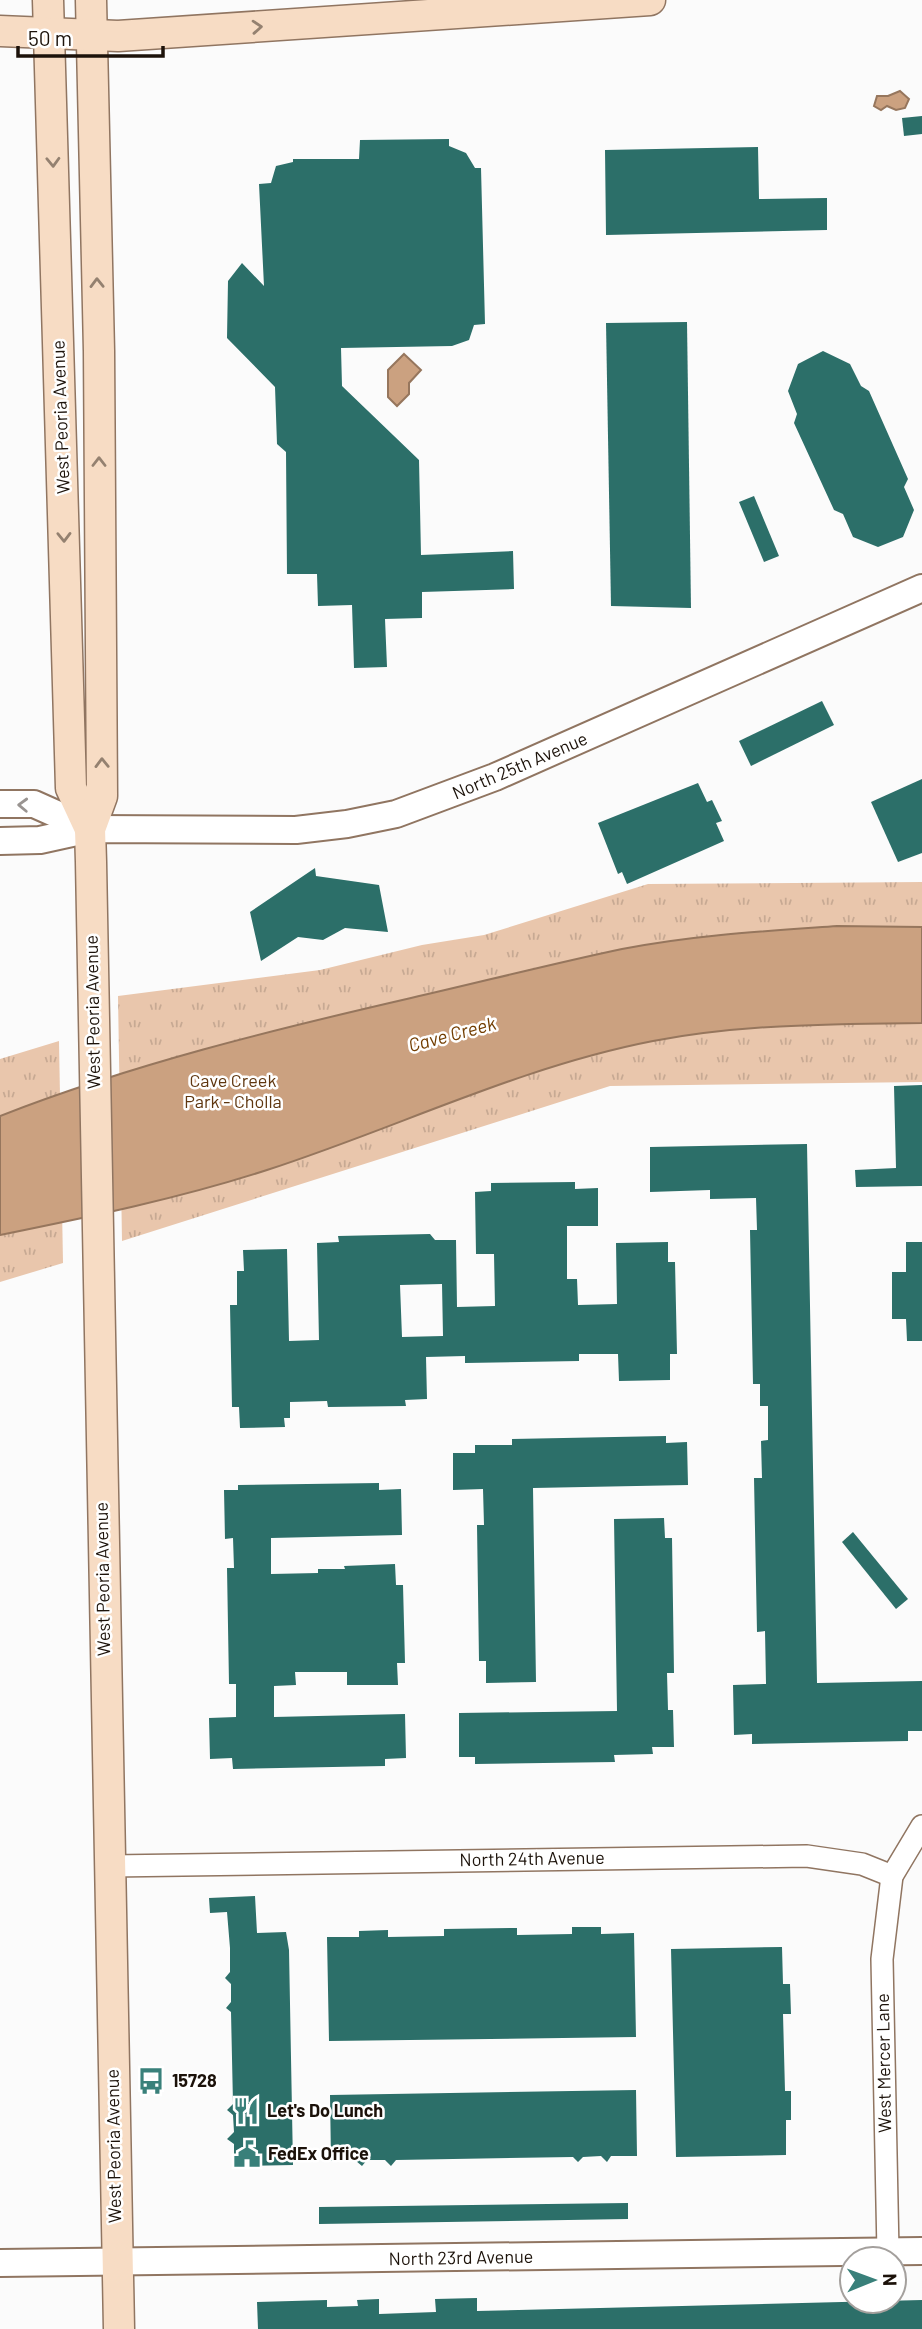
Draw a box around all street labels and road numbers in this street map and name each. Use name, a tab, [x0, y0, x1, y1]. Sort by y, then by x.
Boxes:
street label: West Peoria Avenue	[46, 340, 74, 494]
street label: North 25th Avenue	[449, 727, 590, 803]
street label: West Peoria Avenue	[80, 935, 104, 1089]
street label: West Peoria Avenue	[90, 1502, 114, 1656]
street label: North 24th Avenue	[459, 1846, 605, 1870]
street label: West Mercer Lane	[871, 1993, 895, 2133]
street label: West Peoria Avenue	[101, 2069, 125, 2223]
street label: North 23rd Avenue	[389, 2245, 533, 2269]

